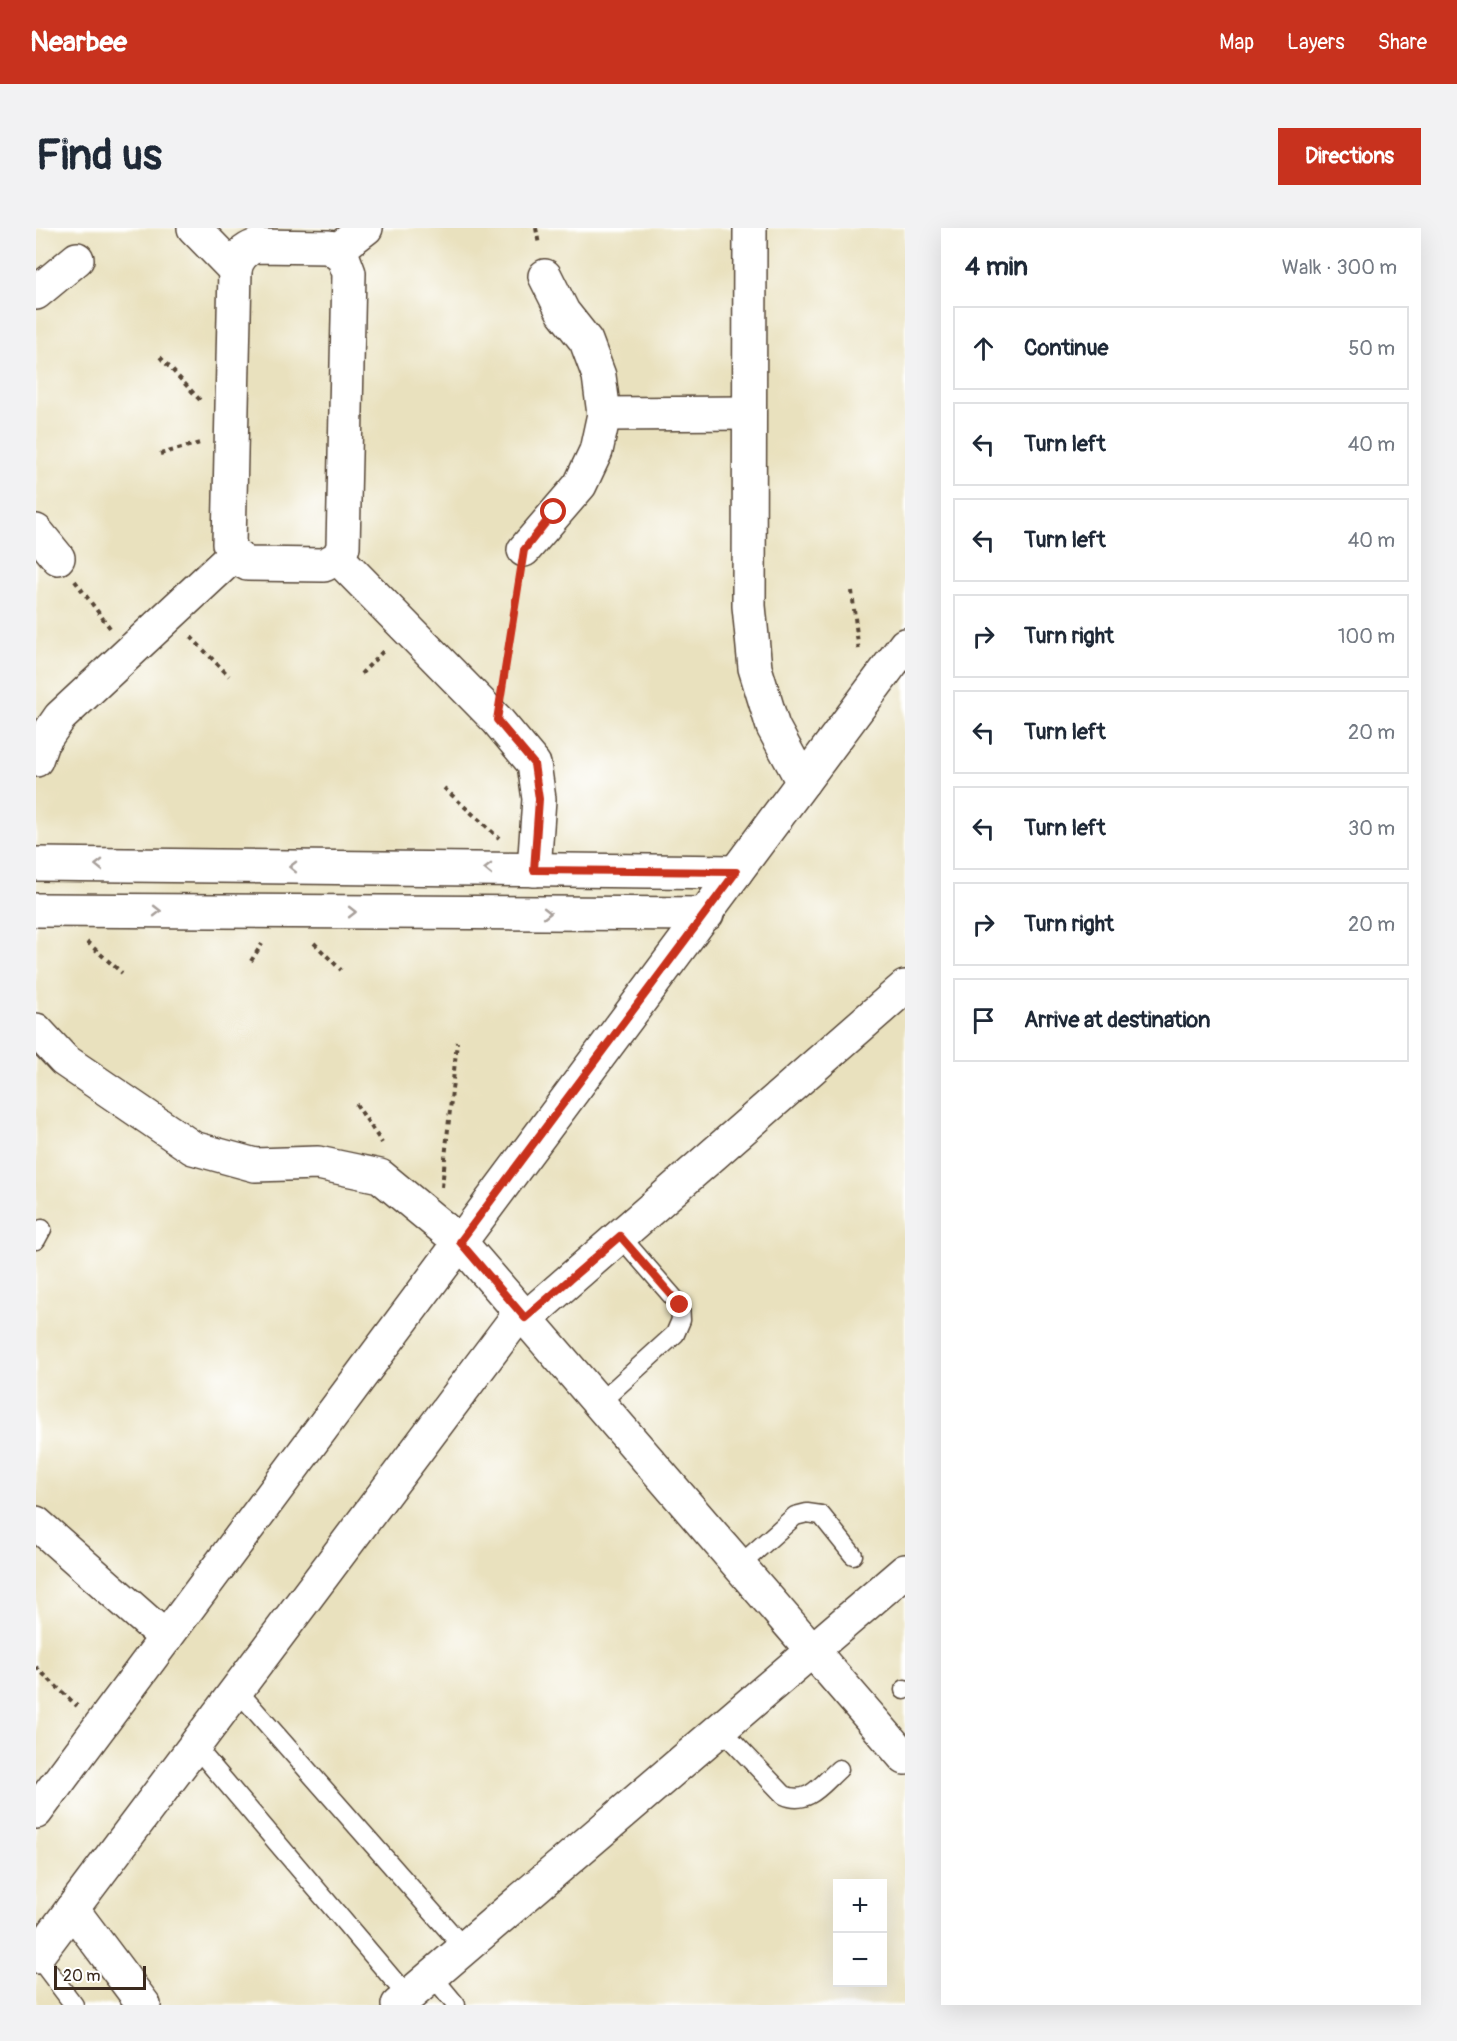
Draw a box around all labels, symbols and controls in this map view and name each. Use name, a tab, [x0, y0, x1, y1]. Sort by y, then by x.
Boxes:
text: Nearbee	[30, 25, 127, 60]
text: Map	[1219, 29, 1254, 56]
text: Layers	[1287, 29, 1345, 56]
text: Share	[1378, 29, 1427, 56]
button: Directions	[1278, 128, 1421, 185]
text: Find us	[36, 130, 162, 182]
text: 4 min	[965, 251, 1028, 283]
text: Walk · 300 m	[1282, 255, 1397, 280]
icon: ahead	[967, 332, 1000, 365]
text: Continue	[1024, 334, 1108, 362]
text: 50 m	[1348, 336, 1395, 361]
icon: left	[967, 428, 1000, 461]
text: Turn left	[1024, 430, 1106, 458]
text: 40 m	[1348, 432, 1395, 457]
route start	[540, 498, 566, 524]
icon: left	[967, 524, 1000, 557]
text: Turn left	[1024, 526, 1106, 554]
text: 40 m	[1348, 528, 1395, 553]
icon: right	[967, 620, 1000, 653]
text: Turn right	[1024, 622, 1114, 650]
text: 100 m	[1338, 624, 1395, 649]
icon: left	[967, 716, 1000, 749]
text: Turn left	[1024, 718, 1106, 746]
text: 20 m	[1348, 720, 1395, 745]
icon: left	[967, 812, 1000, 845]
text: Turn left	[1024, 814, 1106, 842]
text: 30 m	[1348, 816, 1395, 841]
one-way arrow	[94, 858, 103, 871]
one-way arrow	[289, 861, 298, 873]
one-way arrow	[484, 863, 493, 875]
one-way arrow	[153, 905, 162, 917]
one-way arrow	[348, 906, 357, 918]
one-way arrow	[543, 907, 552, 919]
icon: right	[967, 908, 1000, 941]
text: Turn right	[1024, 910, 1114, 938]
text: 20 m	[1348, 912, 1395, 937]
icon: arrive	[967, 1004, 1000, 1037]
text: Arrive at destination	[1024, 1006, 1210, 1034]
route end	[666, 1291, 692, 1317]
map controls	[833, 1879, 887, 1987]
button: +	[833, 1879, 887, 1933]
button: −	[833, 1933, 887, 1987]
scale bar	[54, 1963, 146, 1990]
text: 20 m	[63, 1966, 101, 1986]

